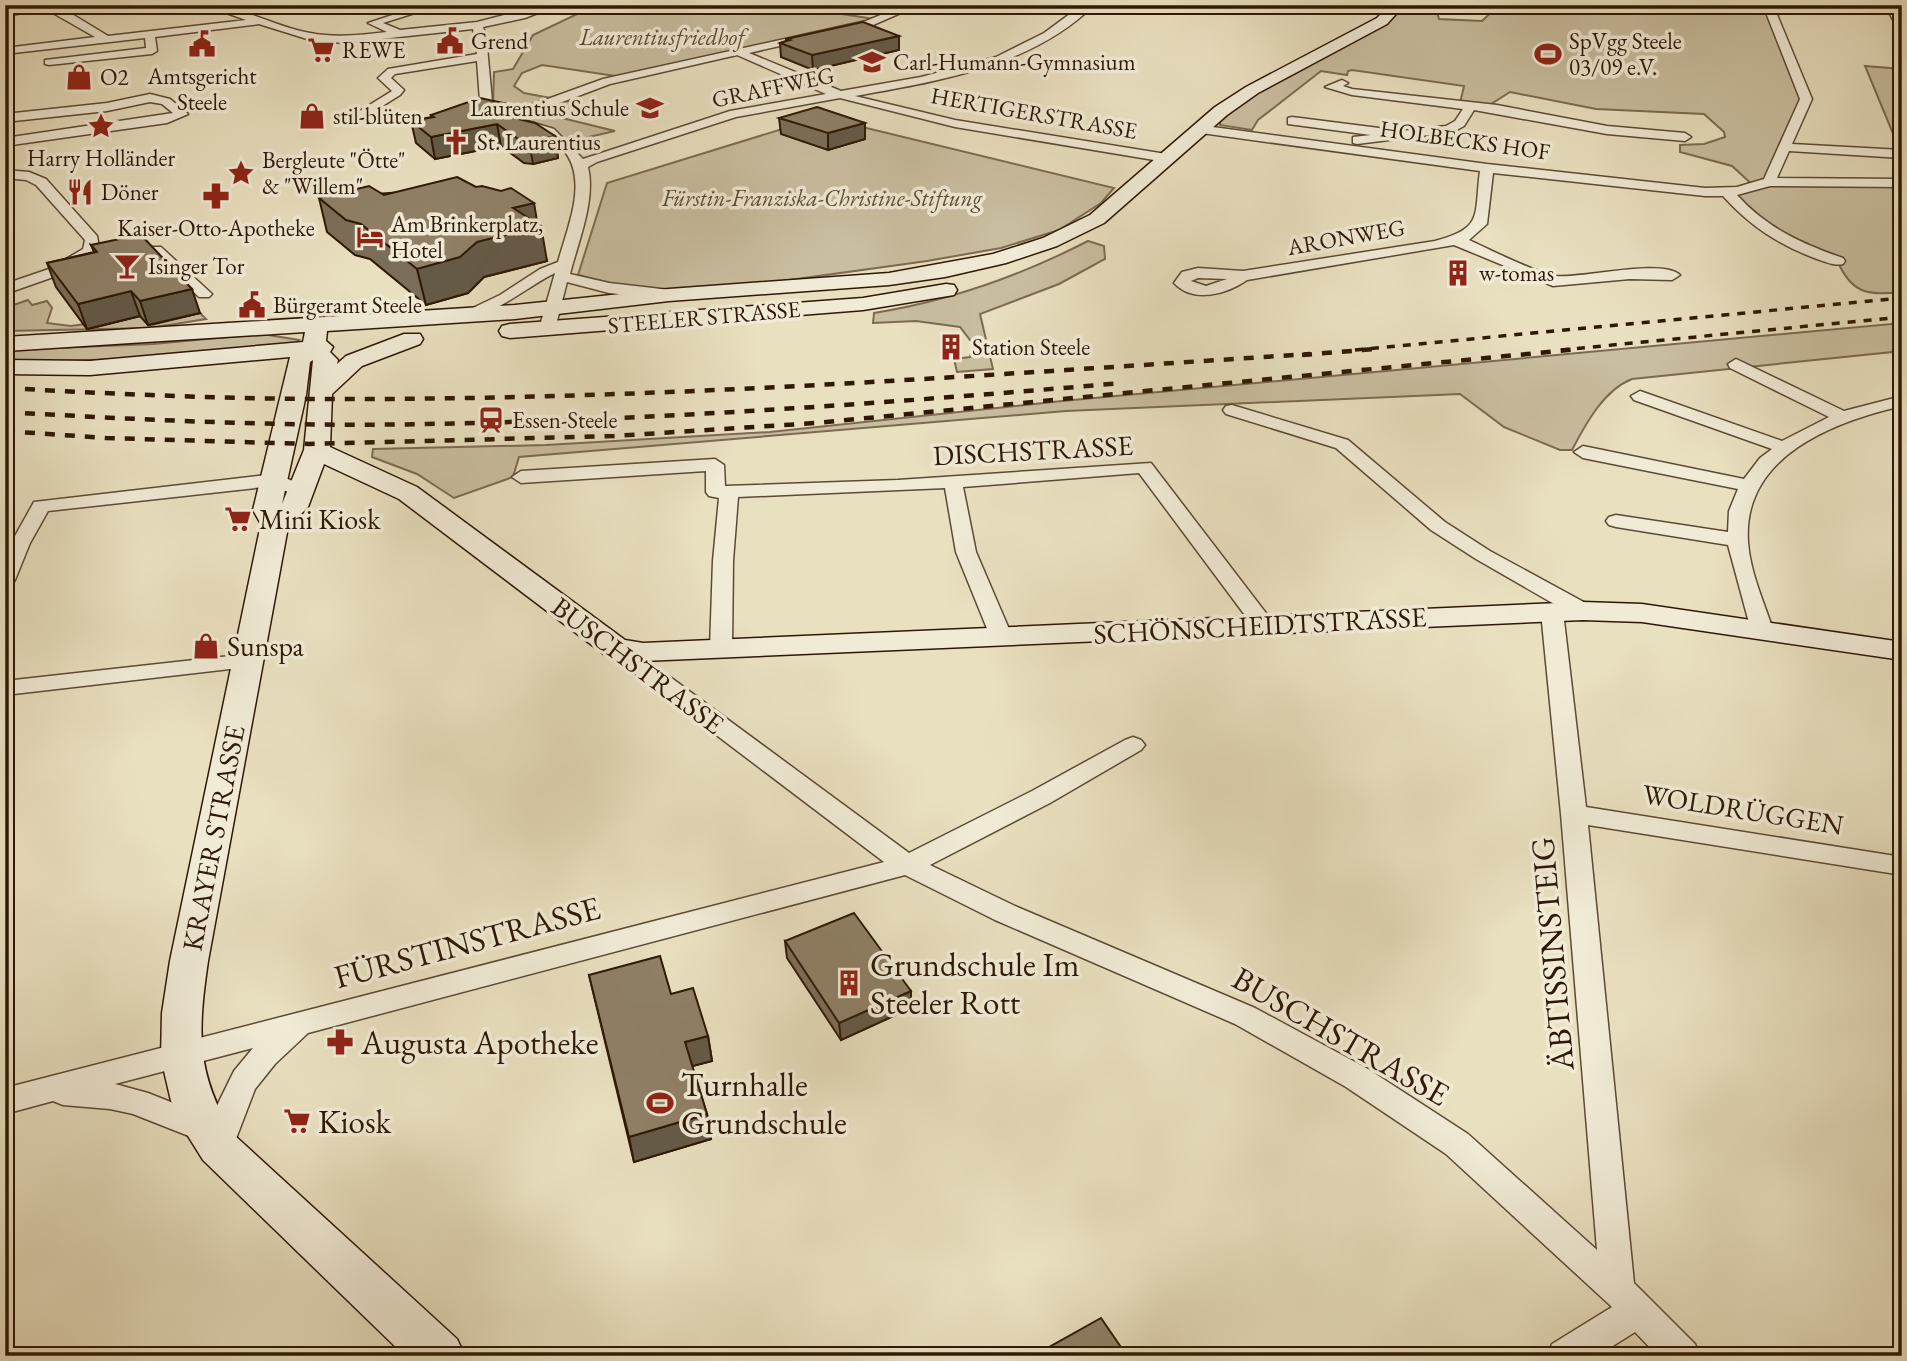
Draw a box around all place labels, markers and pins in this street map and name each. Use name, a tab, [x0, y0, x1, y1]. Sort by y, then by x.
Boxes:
public building icon: Grend	[435, 26, 465, 56]
place label: Grend	[471, 26, 529, 56]
place label: SpVgg Steele 03/09 e.V.	[1569, 26, 1682, 82]
public building icon: Amtsgericht Steele	[187, 29, 217, 59]
supermarket icon: REWE	[306, 35, 336, 65]
place label: REWE	[342, 35, 405, 65]
sports icon: SpVgg Steele 03/09 e.V.	[1533, 39, 1563, 69]
school or university icon: Carl-Humann-Gymnasium	[857, 47, 887, 77]
place label: Carl-Humann-Gymnasium	[893, 47, 1136, 77]
place label: Amtsgericht Steele	[146, 61, 257, 117]
shop icon: O2	[64, 62, 94, 92]
place label: O2	[100, 62, 129, 92]
place label: Laurentius Schule	[470, 93, 629, 123]
school or university icon: Laurentius Schule	[635, 93, 665, 123]
shop icon: stil-blüten	[297, 101, 327, 131]
place label: stil-blüten	[333, 101, 423, 131]
place icon: Harry Holländer	[86, 111, 116, 141]
church icon: St. Laurentius	[441, 127, 471, 157]
place label: St. Laurentius	[477, 127, 601, 157]
place label: Harry Holländer	[27, 143, 175, 173]
place label: Bergleute "Ötte" & "Willem"	[262, 145, 406, 201]
place icon: Bergleute "Ötte" & "Willem"	[226, 158, 256, 188]
restaurant icon: Döner	[65, 177, 95, 207]
place label: Döner	[101, 177, 159, 207]
pharmacy icon: Kaiser-Otto-Apotheke	[201, 181, 231, 211]
place label: Am Brinkerplatz, Hotel	[390, 209, 543, 265]
place label: Kaiser-Otto-Apotheke	[117, 213, 315, 243]
hotel icon: Am Brinkerplatz, Hotel	[355, 222, 385, 252]
bar icon: Isinger Tor	[112, 251, 142, 281]
place label: Isinger Tor	[148, 251, 245, 281]
building icon: w-tomas	[1443, 258, 1473, 288]
place label: w-tomas	[1479, 258, 1554, 288]
public building icon: Bürgeramt Steele	[237, 290, 267, 320]
place label: Bürgeramt Steele	[273, 290, 422, 320]
building icon: Station Steele	[936, 332, 966, 362]
place label: Station Steele	[972, 332, 1090, 362]
station icon: Essen-Steele	[476, 405, 506, 435]
place label: Essen-Steele	[512, 405, 617, 435]
place label: Mini Kiosk	[259, 501, 381, 537]
supermarket icon: Mini Kiosk	[223, 504, 253, 534]
place label: Sunspa	[227, 628, 305, 664]
shop icon: Sunspa	[191, 631, 221, 661]
place label: Grundschule Im Steeler Rott	[870, 943, 1079, 1024]
building icon: Grundschule Im Steeler Rott	[834, 968, 864, 998]
place label: Augusta Apotheke	[360, 1021, 599, 1064]
pharmacy icon: Augusta Apotheke	[325, 1027, 355, 1057]
place label: Turnhalle Grundschule	[681, 1063, 847, 1144]
sports icon: Turnhalle Grundschule	[645, 1088, 675, 1118]
place label: Kiosk	[318, 1100, 392, 1143]
supermarket icon: Kiosk	[282, 1106, 312, 1136]

